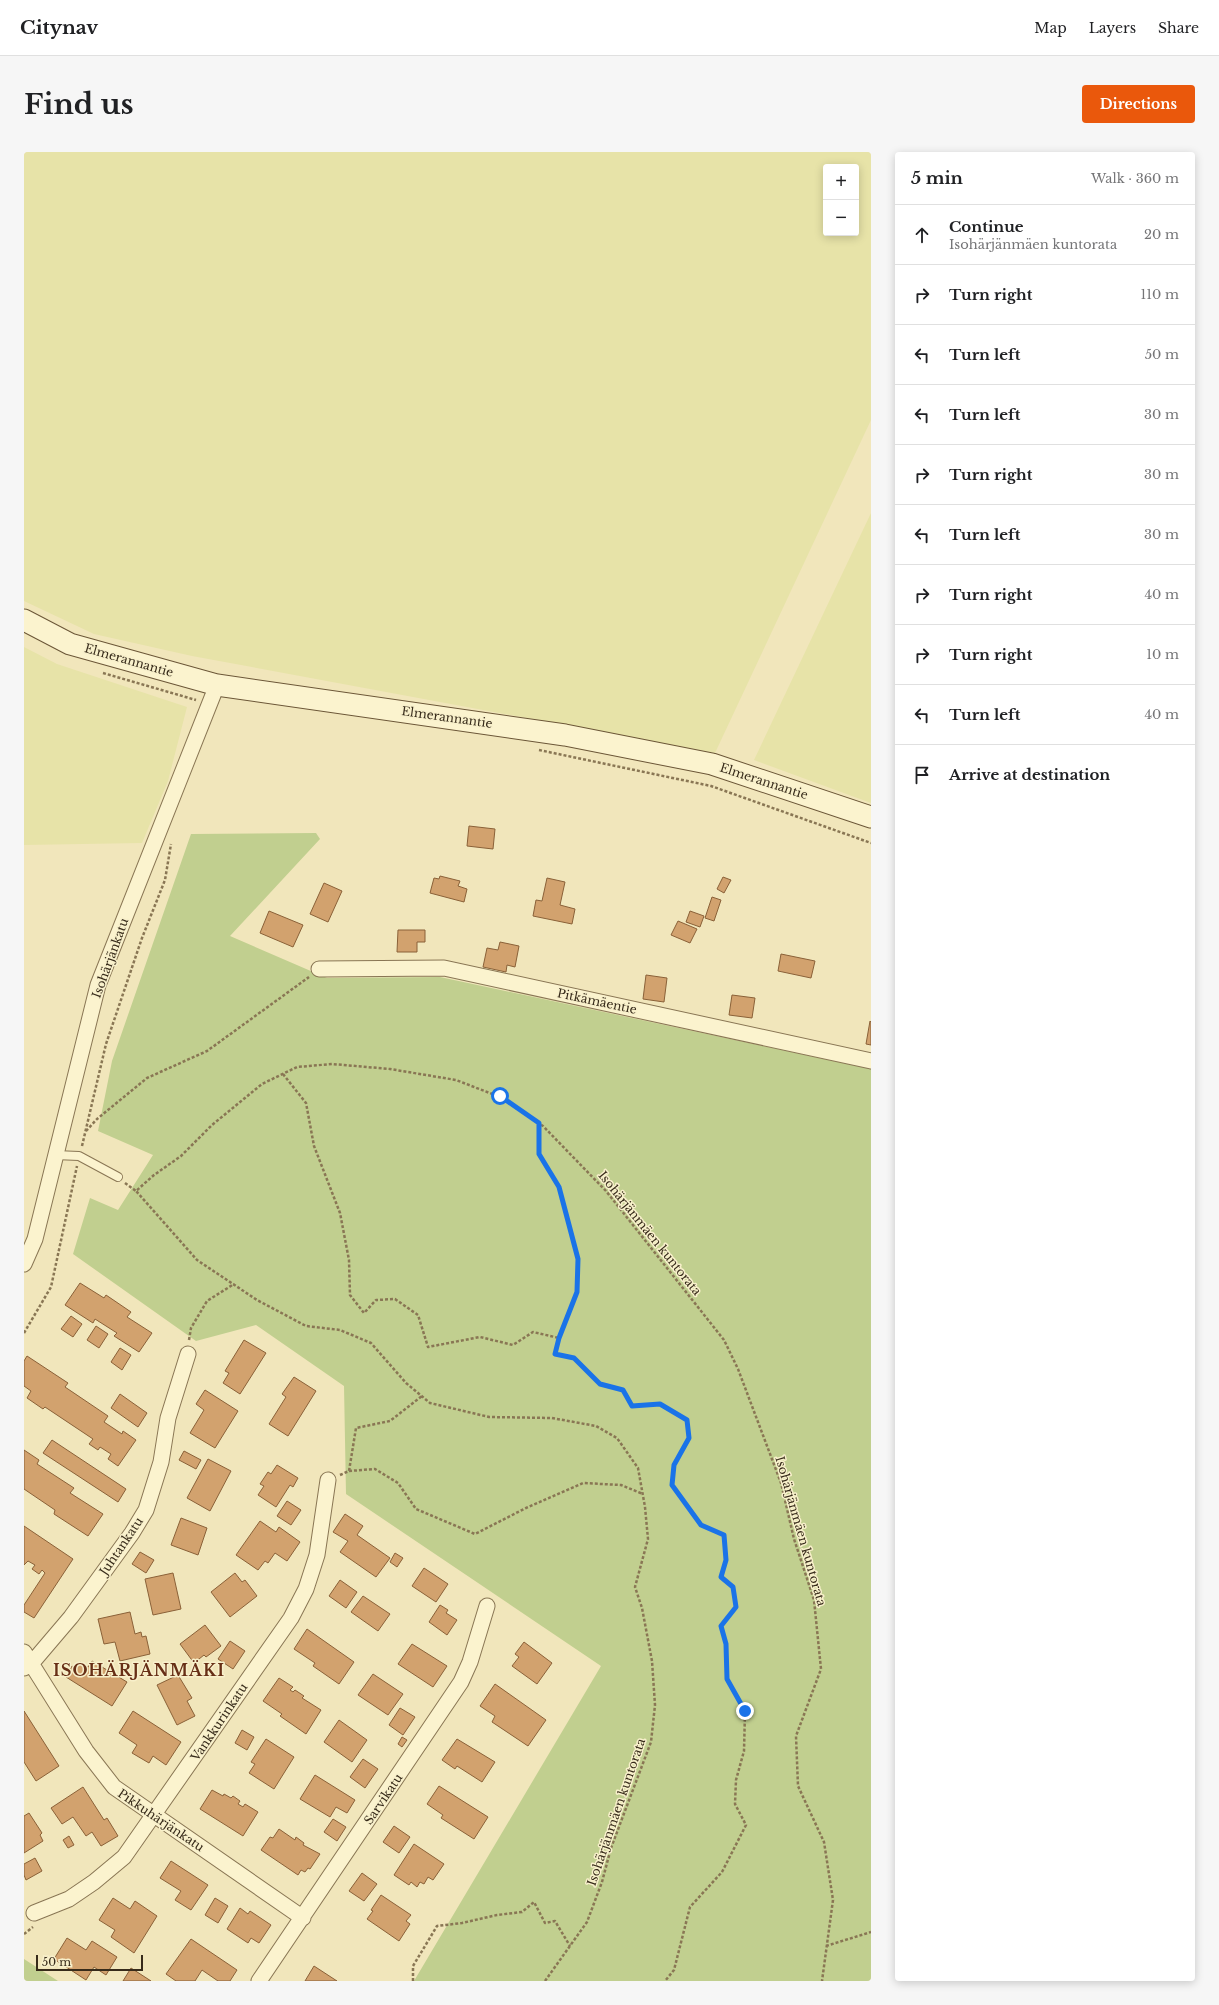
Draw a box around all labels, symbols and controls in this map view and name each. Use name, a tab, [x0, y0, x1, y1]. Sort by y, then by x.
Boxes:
text: Citynav	[20, 16, 98, 39]
text: Map	[1034, 19, 1067, 37]
text: Layers	[1089, 19, 1136, 37]
text: Share	[1158, 19, 1199, 37]
button: Directions	[1082, 85, 1195, 123]
text: Find us	[24, 87, 134, 122]
map controls	[823, 164, 859, 236]
button: +	[823, 164, 859, 200]
text: 5 min	[911, 168, 963, 189]
text: Walk · 360 m	[1091, 170, 1179, 187]
button: −	[823, 200, 859, 236]
text: Continue	[949, 217, 1024, 236]
icon: ahead	[911, 224, 933, 246]
text: 20 m	[1144, 226, 1179, 243]
text: Isohärjänmäen kuntorata	[949, 236, 1117, 253]
icon: right	[911, 284, 933, 306]
text: Turn right	[949, 285, 1032, 304]
text: 110 m	[1140, 286, 1179, 303]
icon: left	[911, 344, 933, 366]
text: Turn left	[949, 345, 1020, 364]
text: 50 m	[1145, 346, 1179, 363]
icon: left	[911, 404, 933, 426]
text: Turn left	[949, 405, 1020, 424]
text: 30 m	[1144, 406, 1179, 423]
icon: right	[911, 464, 933, 486]
text: Turn right	[949, 465, 1032, 484]
text: 30 m	[1144, 466, 1179, 483]
icon: left	[911, 524, 933, 546]
text: Turn left	[949, 525, 1020, 544]
text: 30 m	[1144, 526, 1179, 543]
icon: right	[911, 584, 933, 606]
text: Turn right	[949, 585, 1032, 604]
text: 40 m	[1144, 586, 1179, 603]
street label: Elmerannantie	[83, 640, 175, 680]
icon: right	[911, 644, 933, 666]
text: Turn right	[949, 645, 1032, 664]
text: 10 m	[1146, 646, 1179, 663]
street label: Elmerannantie	[401, 703, 494, 731]
icon: left	[911, 704, 933, 726]
text: Turn left	[949, 705, 1020, 724]
text: 40 m	[1144, 706, 1179, 723]
street label: Elmerannantie	[718, 760, 810, 802]
icon: arrive	[911, 764, 933, 786]
text: Arrive at destination	[949, 765, 1110, 784]
street label: Isohärjänkatu	[89, 916, 131, 1000]
street label: Pitkämäentie	[556, 985, 638, 1017]
route start	[491, 1087, 509, 1105]
street label: Isohärjänmäen kuntorata	[595, 1168, 705, 1298]
street label: Isohärjänmäen kuntorata	[772, 1454, 830, 1608]
street label: Juhtankatu	[95, 1514, 146, 1580]
district label: ISOHÄRJÄNMÄKI	[53, 1660, 225, 1680]
street label: Vankkurinkatu	[187, 1680, 251, 1765]
route end	[736, 1702, 754, 1720]
street label: Isohärjänmäen kuntorata	[584, 1736, 648, 1888]
street label: Sarvikatu	[361, 1771, 405, 1827]
street label: Pikkuhärjänkatu	[115, 1786, 207, 1854]
scale bar	[36, 1953, 143, 1972]
text: 50 m	[42, 1955, 71, 1969]

